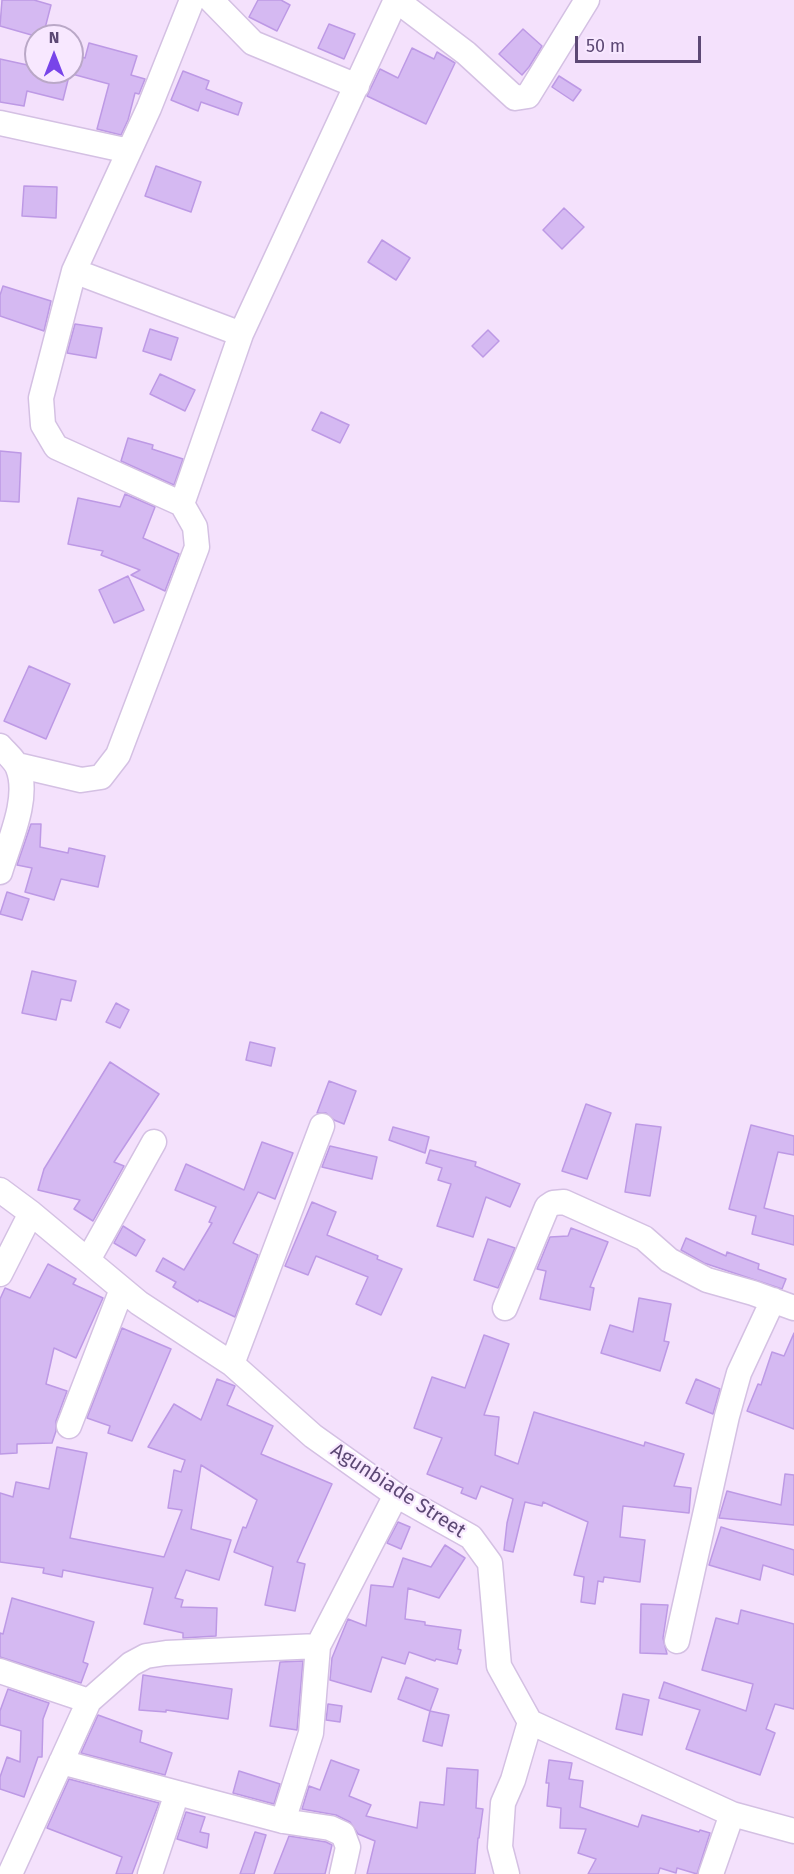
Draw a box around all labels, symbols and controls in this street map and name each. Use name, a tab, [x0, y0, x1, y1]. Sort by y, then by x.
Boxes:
north arrow	[24, 24, 84, 84]
scale bar	[578, 24, 704, 62]
text: N	[49, 28, 59, 47]
text: 50 m	[586, 35, 625, 57]
street label: Agunbiade Street	[326, 1438, 470, 1544]

